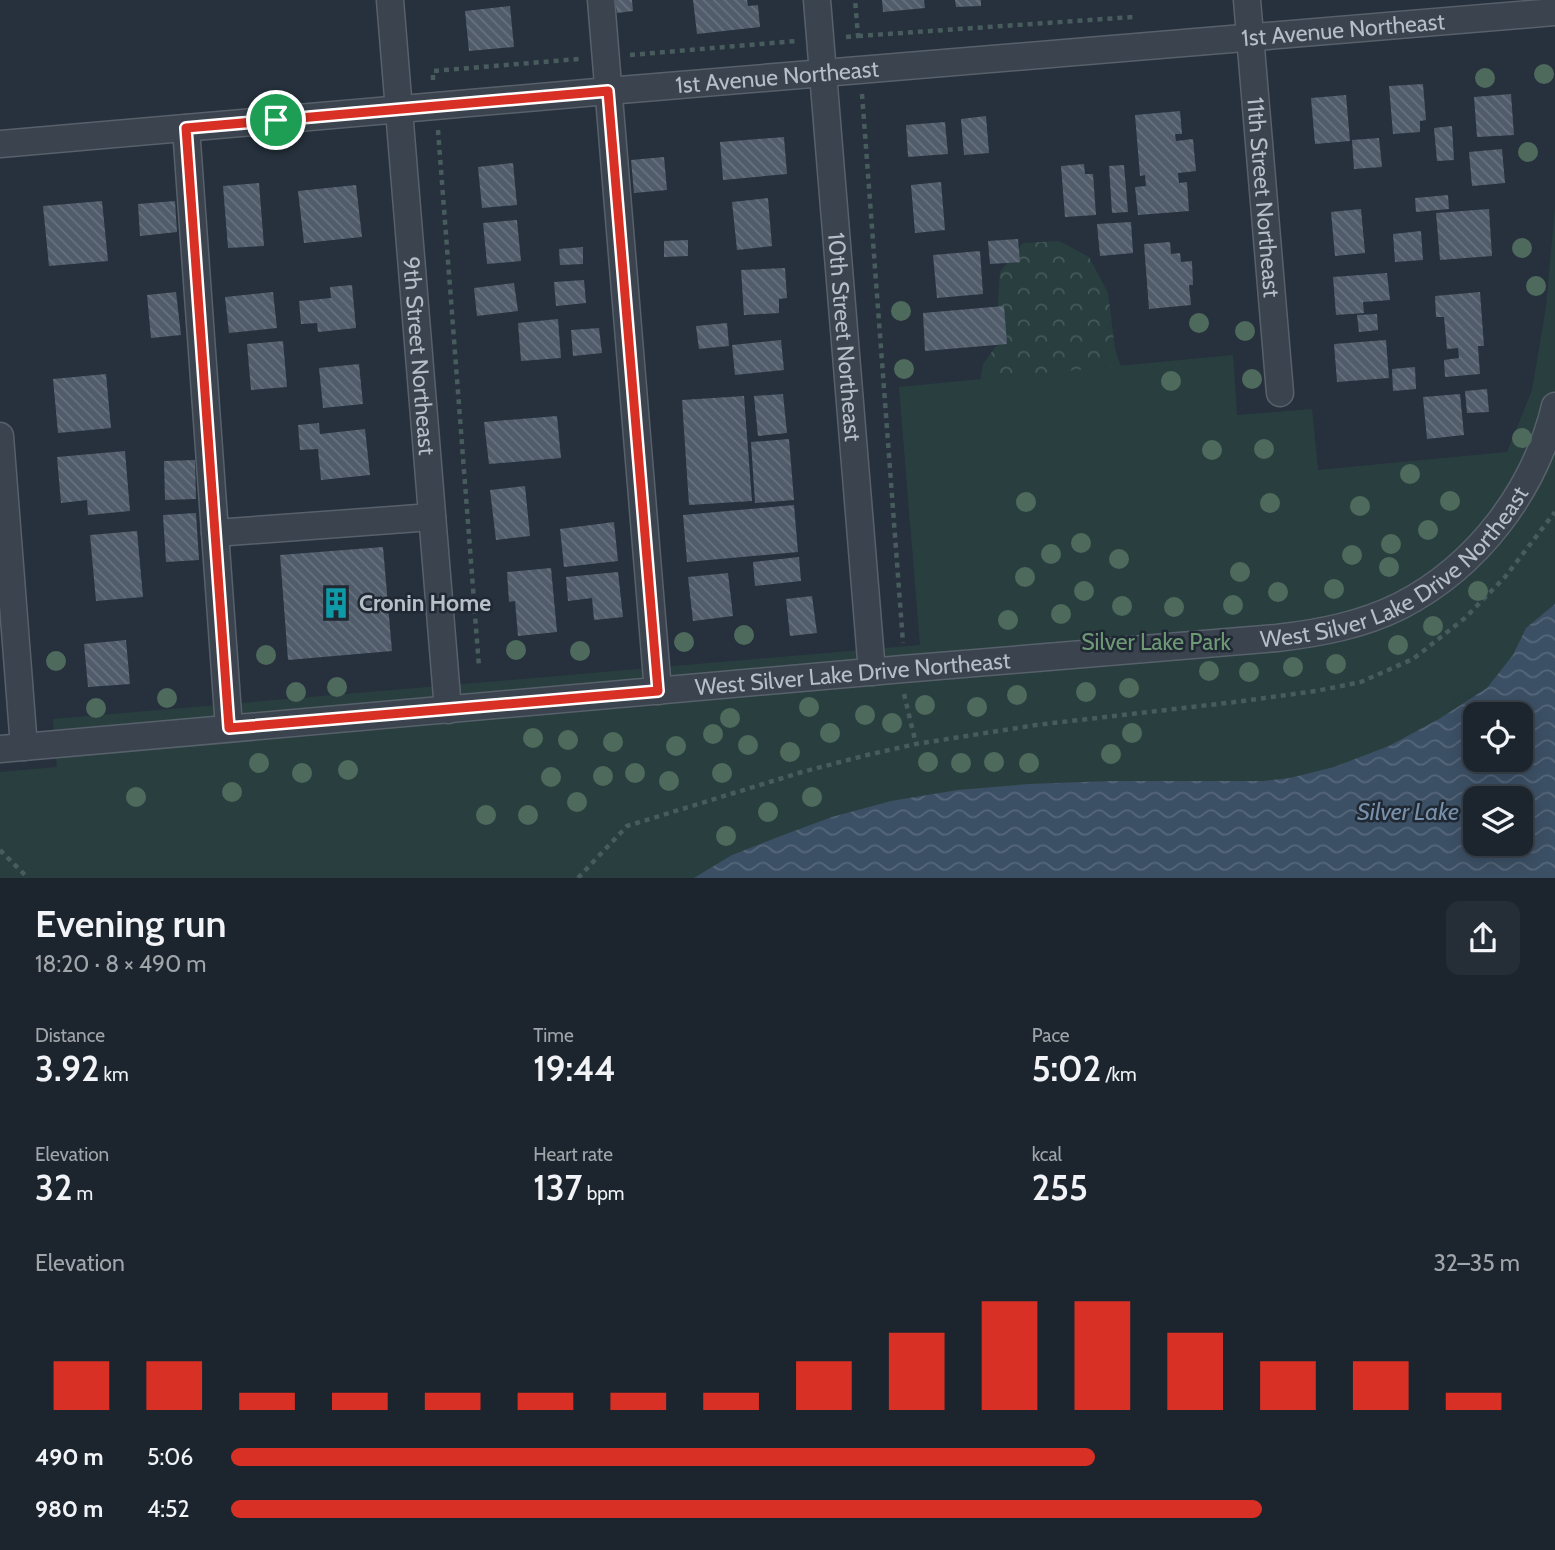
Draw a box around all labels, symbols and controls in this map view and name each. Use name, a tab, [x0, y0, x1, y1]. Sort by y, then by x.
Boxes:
street label: 1st Avenue Northeast	[1240, 7, 1446, 52]
street label: 1st Avenue Northeast	[674, 54, 880, 99]
pin	[246, 90, 306, 150]
street label: 11th Street Northeast	[1241, 96, 1286, 299]
icon: arrive	[257, 101, 295, 139]
street label: 10th Street Northeast	[822, 231, 867, 443]
street label: 9th Street Northeast	[397, 255, 441, 456]
street label: West Silver Lake Drive Northeast	[1259, 481, 1534, 653]
building icon: Cronin Home	[319, 586, 353, 620]
place label: Cronin Home	[359, 589, 491, 617]
park label: Silver Lake Park	[1081, 628, 1231, 656]
street label: West Silver Lake Drive Northeast	[694, 646, 1012, 701]
map controls	[1463, 702, 1533, 856]
button: locate	[1463, 702, 1533, 772]
button: layers	[1463, 786, 1533, 856]
water label: Silver Lake	[1357, 797, 1459, 826]
text: Evening run	[35, 900, 227, 947]
button: share	[1446, 901, 1520, 975]
text: 18:20 · 8 × 490 m	[35, 950, 207, 978]
text: Distance	[35, 1024, 105, 1047]
text: Time	[533, 1024, 574, 1047]
text: Pace	[1032, 1024, 1070, 1047]
text: 3.92	[35, 1047, 99, 1090]
text: 19:44	[533, 1047, 615, 1090]
text: 5:02	[1032, 1047, 1101, 1090]
text: km	[99, 1063, 129, 1086]
text: /km	[1101, 1063, 1137, 1086]
text: Elevation	[35, 1143, 109, 1166]
text: Heart rate	[533, 1143, 613, 1166]
text: kcal	[1032, 1143, 1062, 1166]
text: 32	[35, 1166, 72, 1209]
text: 137	[533, 1166, 582, 1209]
text: 255	[1032, 1166, 1088, 1209]
text: m	[72, 1182, 93, 1205]
text: bpm	[582, 1182, 624, 1205]
text: Elevation	[35, 1249, 125, 1277]
text: 32–35 m	[1433, 1249, 1520, 1277]
text: 490 m	[35, 1443, 104, 1471]
text: 5:06	[147, 1443, 193, 1471]
text: 980 m	[35, 1495, 103, 1523]
text: 4:52	[147, 1495, 190, 1523]

